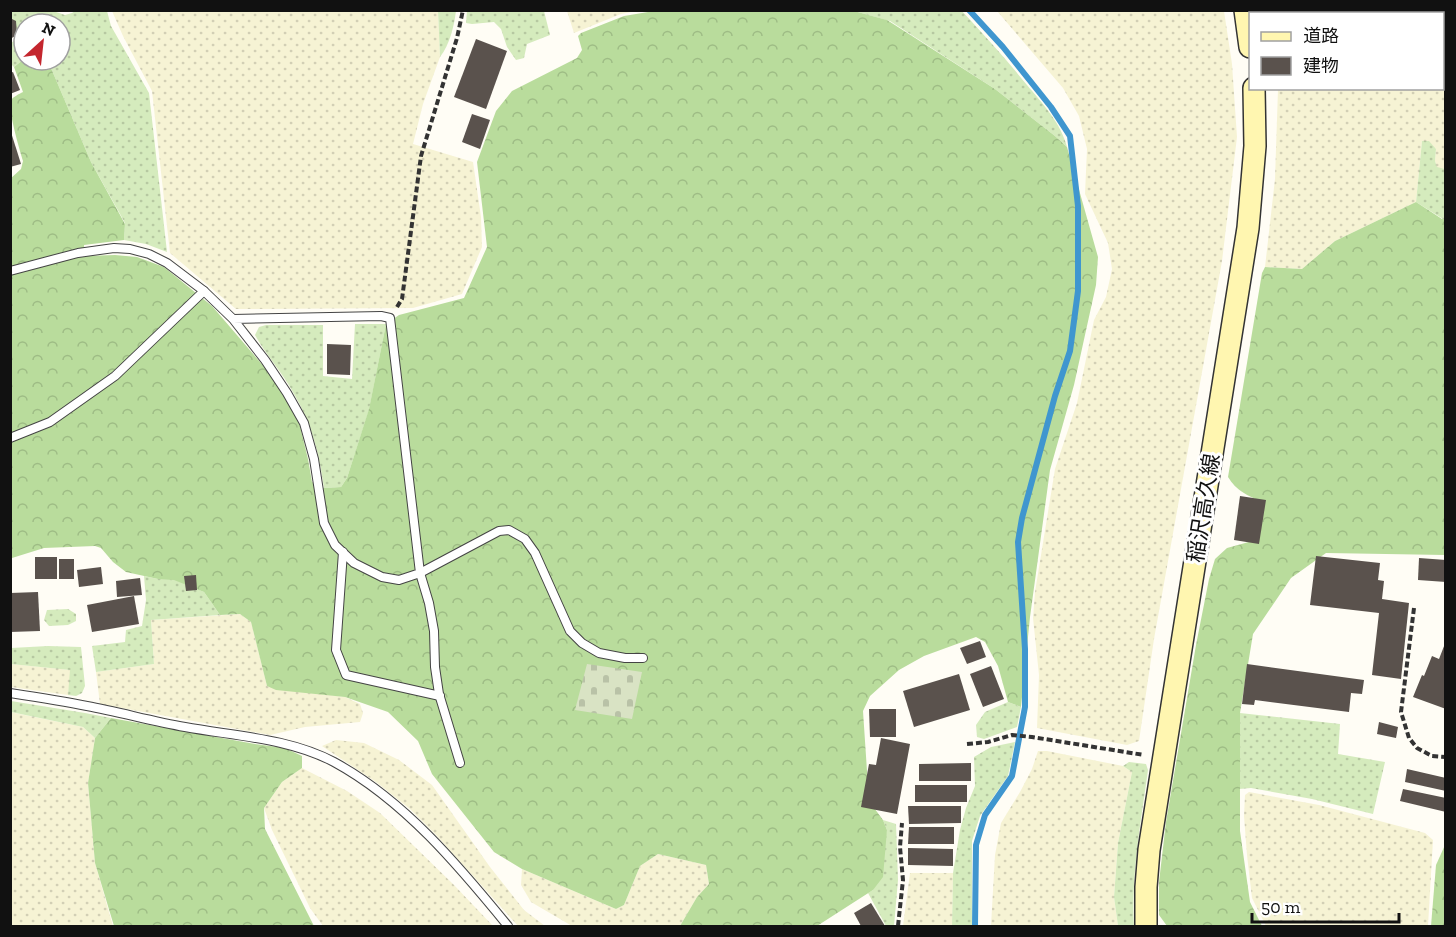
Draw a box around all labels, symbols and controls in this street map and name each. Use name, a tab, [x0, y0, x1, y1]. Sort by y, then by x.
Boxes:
north arrow	[12, 12, 72, 72]
legend	[1249, 12, 1444, 90]
text: N	[39, 18, 58, 40]
text: 道路	[1303, 25, 1339, 47]
text: 建物	[1303, 55, 1339, 77]
street label: 稲沢高久線	[1182, 452, 1225, 565]
scale bar	[1252, 886, 1399, 924]
text: 50 m	[1261, 896, 1301, 918]

